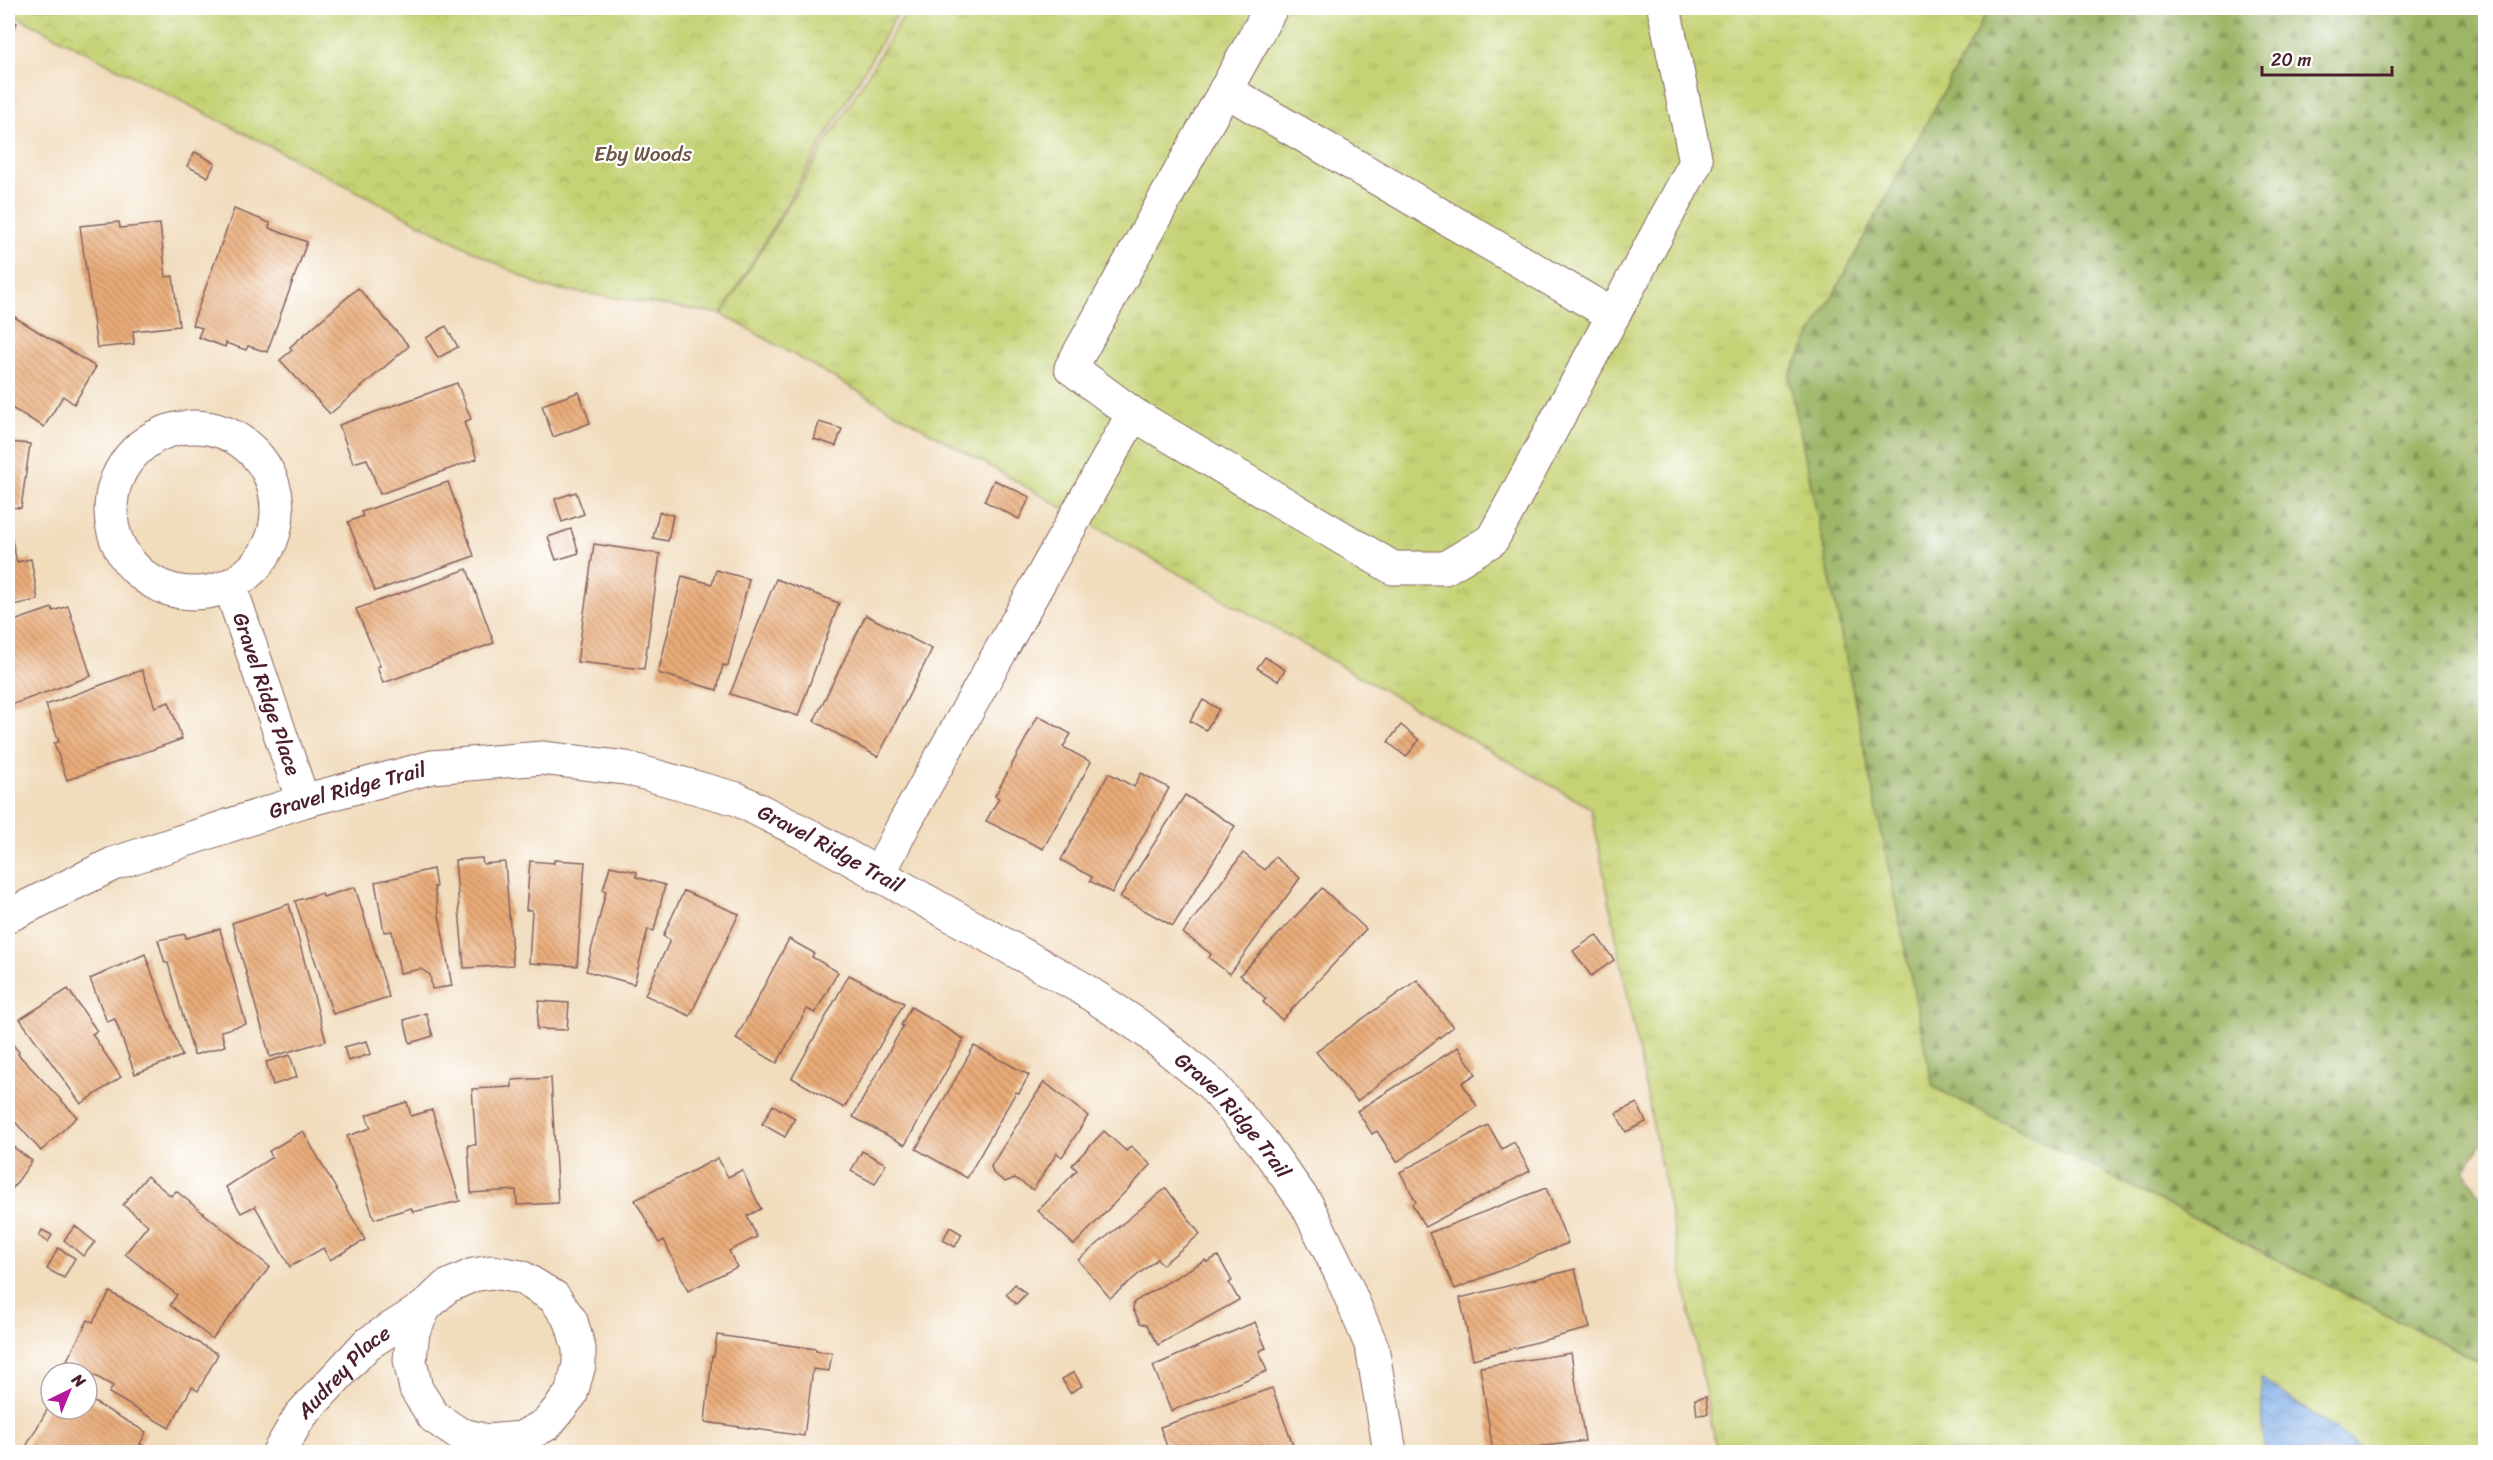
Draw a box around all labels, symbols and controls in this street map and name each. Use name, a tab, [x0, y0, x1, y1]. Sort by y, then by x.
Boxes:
scale bar	[2262, 39, 2392, 77]
text: 20 m	[2271, 44, 2311, 76]
park label: Eby Woods	[594, 135, 692, 173]
street label: Gravel Ridge Place	[221, 607, 312, 781]
street label: Gravel Ridge Trail	[264, 750, 431, 830]
street label: Gravel Ridge Trail	[751, 793, 912, 904]
street label: Gravel Ridge Trail	[1166, 1042, 1302, 1187]
street label: Audrey Place	[286, 1314, 399, 1429]
north arrow	[39, 1361, 99, 1421]
text: N	[64, 1365, 93, 1395]

